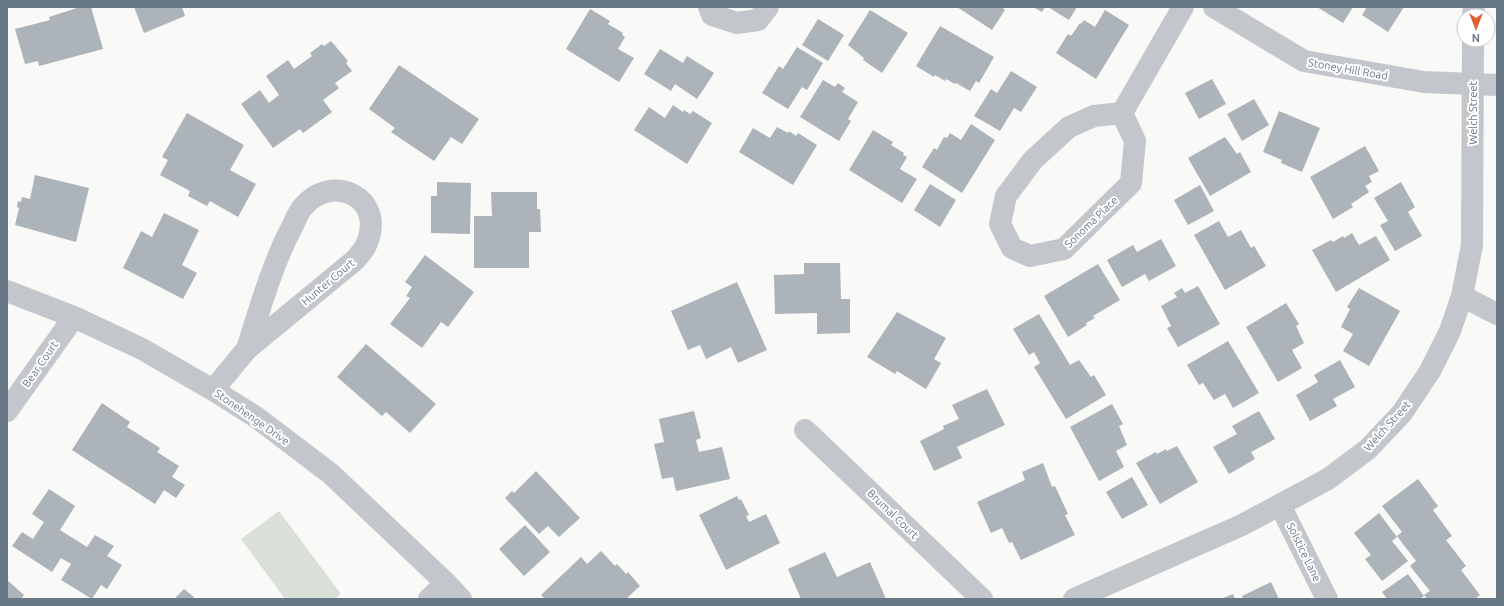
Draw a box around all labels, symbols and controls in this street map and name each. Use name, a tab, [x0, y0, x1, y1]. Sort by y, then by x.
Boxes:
north arrow	[1456, 8, 1496, 48]
text: N	[1472, 32, 1480, 44]
street label: Stoney Hill Road	[1307, 56, 1389, 82]
street label: Welch Street	[1467, 81, 1479, 145]
street label: Sonoma Place	[1062, 194, 1120, 250]
street label: Hunter Court	[299, 256, 357, 308]
street label: Bear Court	[20, 338, 61, 389]
street label: Stonehenge Drive	[212, 387, 292, 447]
street label: Welch Street	[1361, 398, 1413, 454]
street label: Brumal Court	[865, 487, 921, 542]
street label: Solstice Lane	[1285, 521, 1323, 583]

